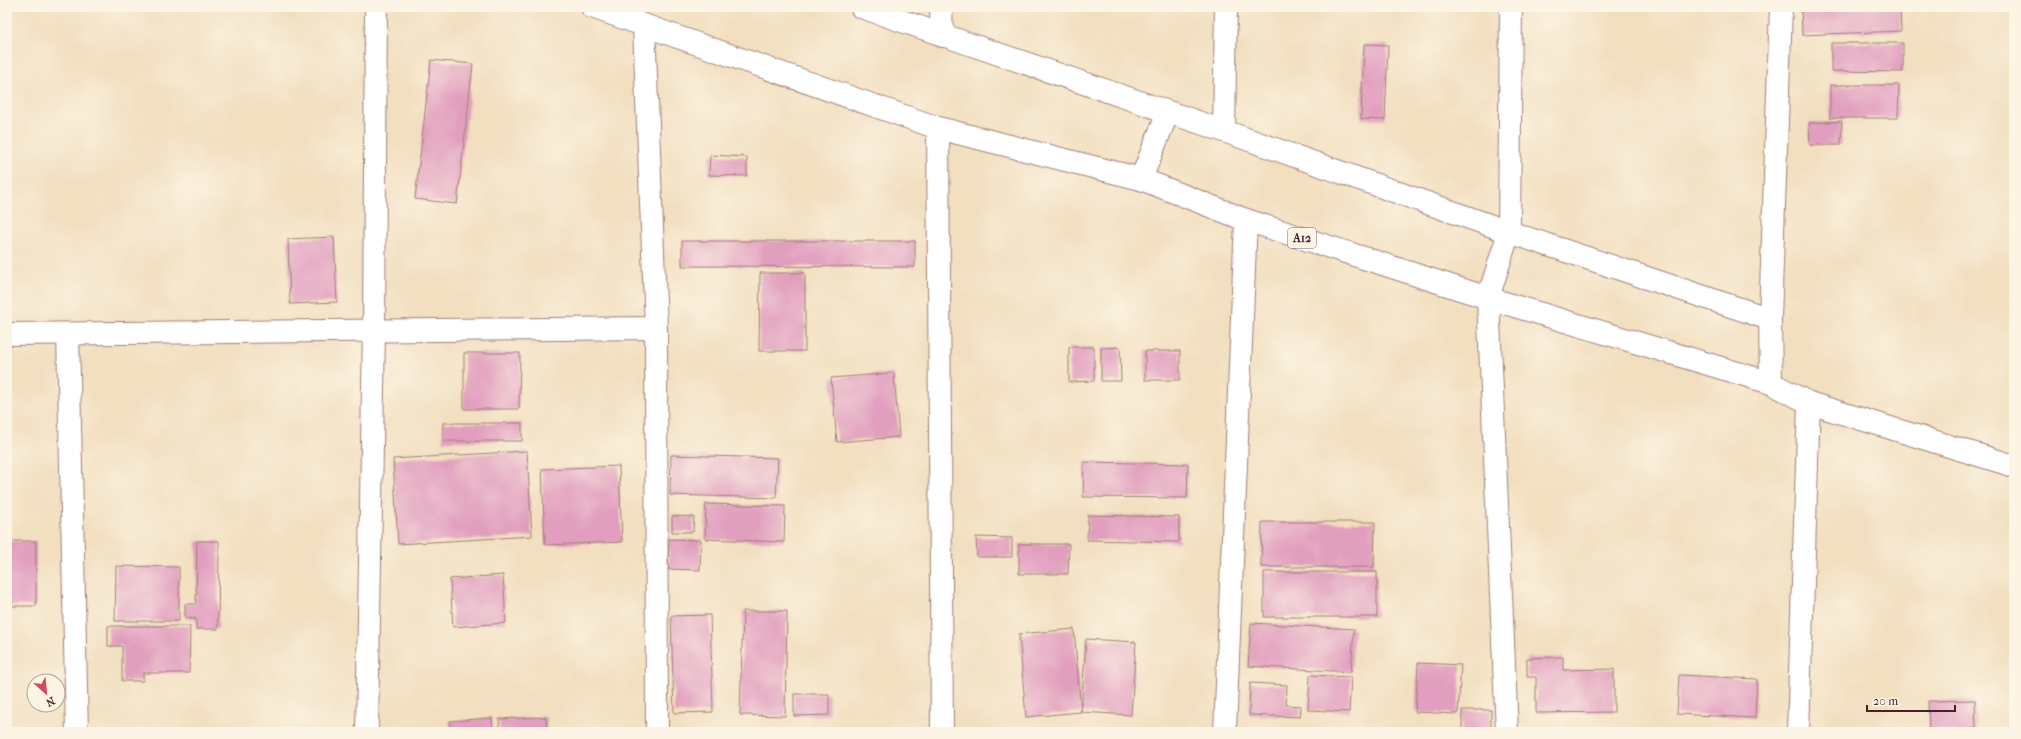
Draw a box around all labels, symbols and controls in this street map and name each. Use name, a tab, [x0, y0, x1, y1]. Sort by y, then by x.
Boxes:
road number: A12	[1288, 228, 1316, 248]
north arrow	[26, 673, 66, 713]
scale bar	[1867, 687, 1955, 713]
text: N	[43, 694, 57, 709]
text: 20 m	[1873, 694, 1898, 708]

